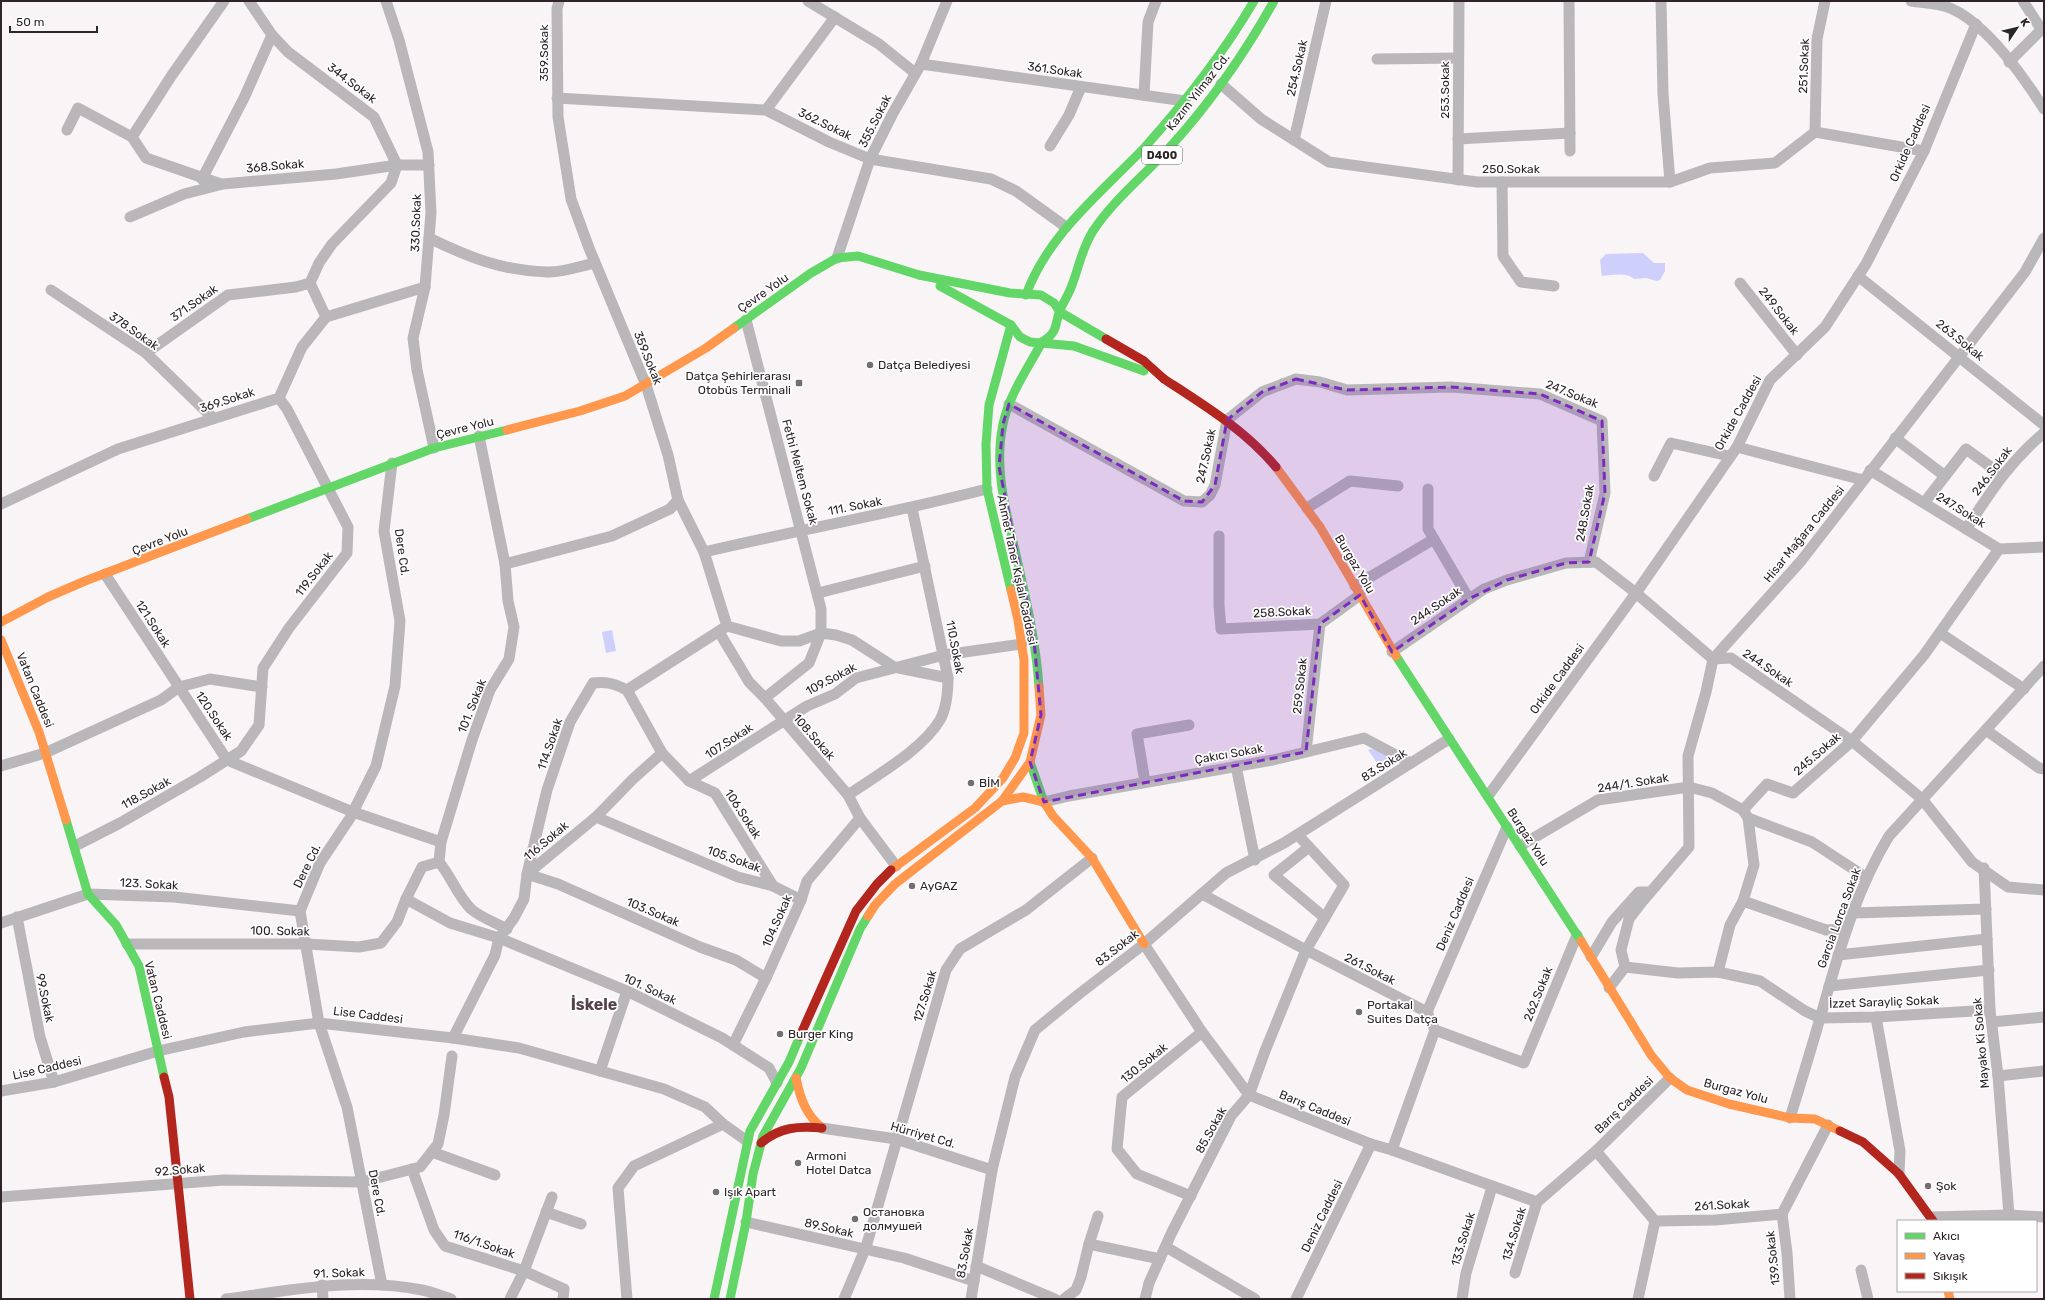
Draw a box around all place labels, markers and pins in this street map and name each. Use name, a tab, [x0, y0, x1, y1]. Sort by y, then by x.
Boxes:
place label: Datça Belediyesi	[878, 358, 970, 372]
marker: Datça Belediyesi	[865, 360, 875, 370]
place label: Datça Şehirlerarası Otobüs Terminali	[685, 369, 791, 397]
marker: Datça Şehirlerarası Otobüs Terminali	[794, 378, 804, 388]
place label: BİM	[979, 776, 1000, 790]
marker: BİM	[966, 778, 976, 788]
place label: AyGAZ	[920, 879, 958, 893]
marker: AyGAZ	[907, 881, 917, 891]
place label: Portakal Suites Datça	[1367, 998, 1438, 1026]
marker: Portakal Suites Datça	[1354, 1007, 1364, 1017]
place label: Burger King	[788, 1027, 853, 1041]
marker: Burger King	[775, 1029, 785, 1039]
place label: Armoni Hotel Datca	[806, 1149, 871, 1177]
marker: Armoni Hotel Datca	[793, 1158, 803, 1168]
place label: Şok	[1936, 1179, 1957, 1193]
marker: Şok	[1923, 1181, 1933, 1191]
place label: Işık Apart	[724, 1185, 776, 1199]
marker: Işık Apart	[711, 1187, 721, 1197]
place label: Остановка долмушей	[863, 1205, 925, 1233]
marker: Остановка долмушей	[850, 1214, 860, 1224]

